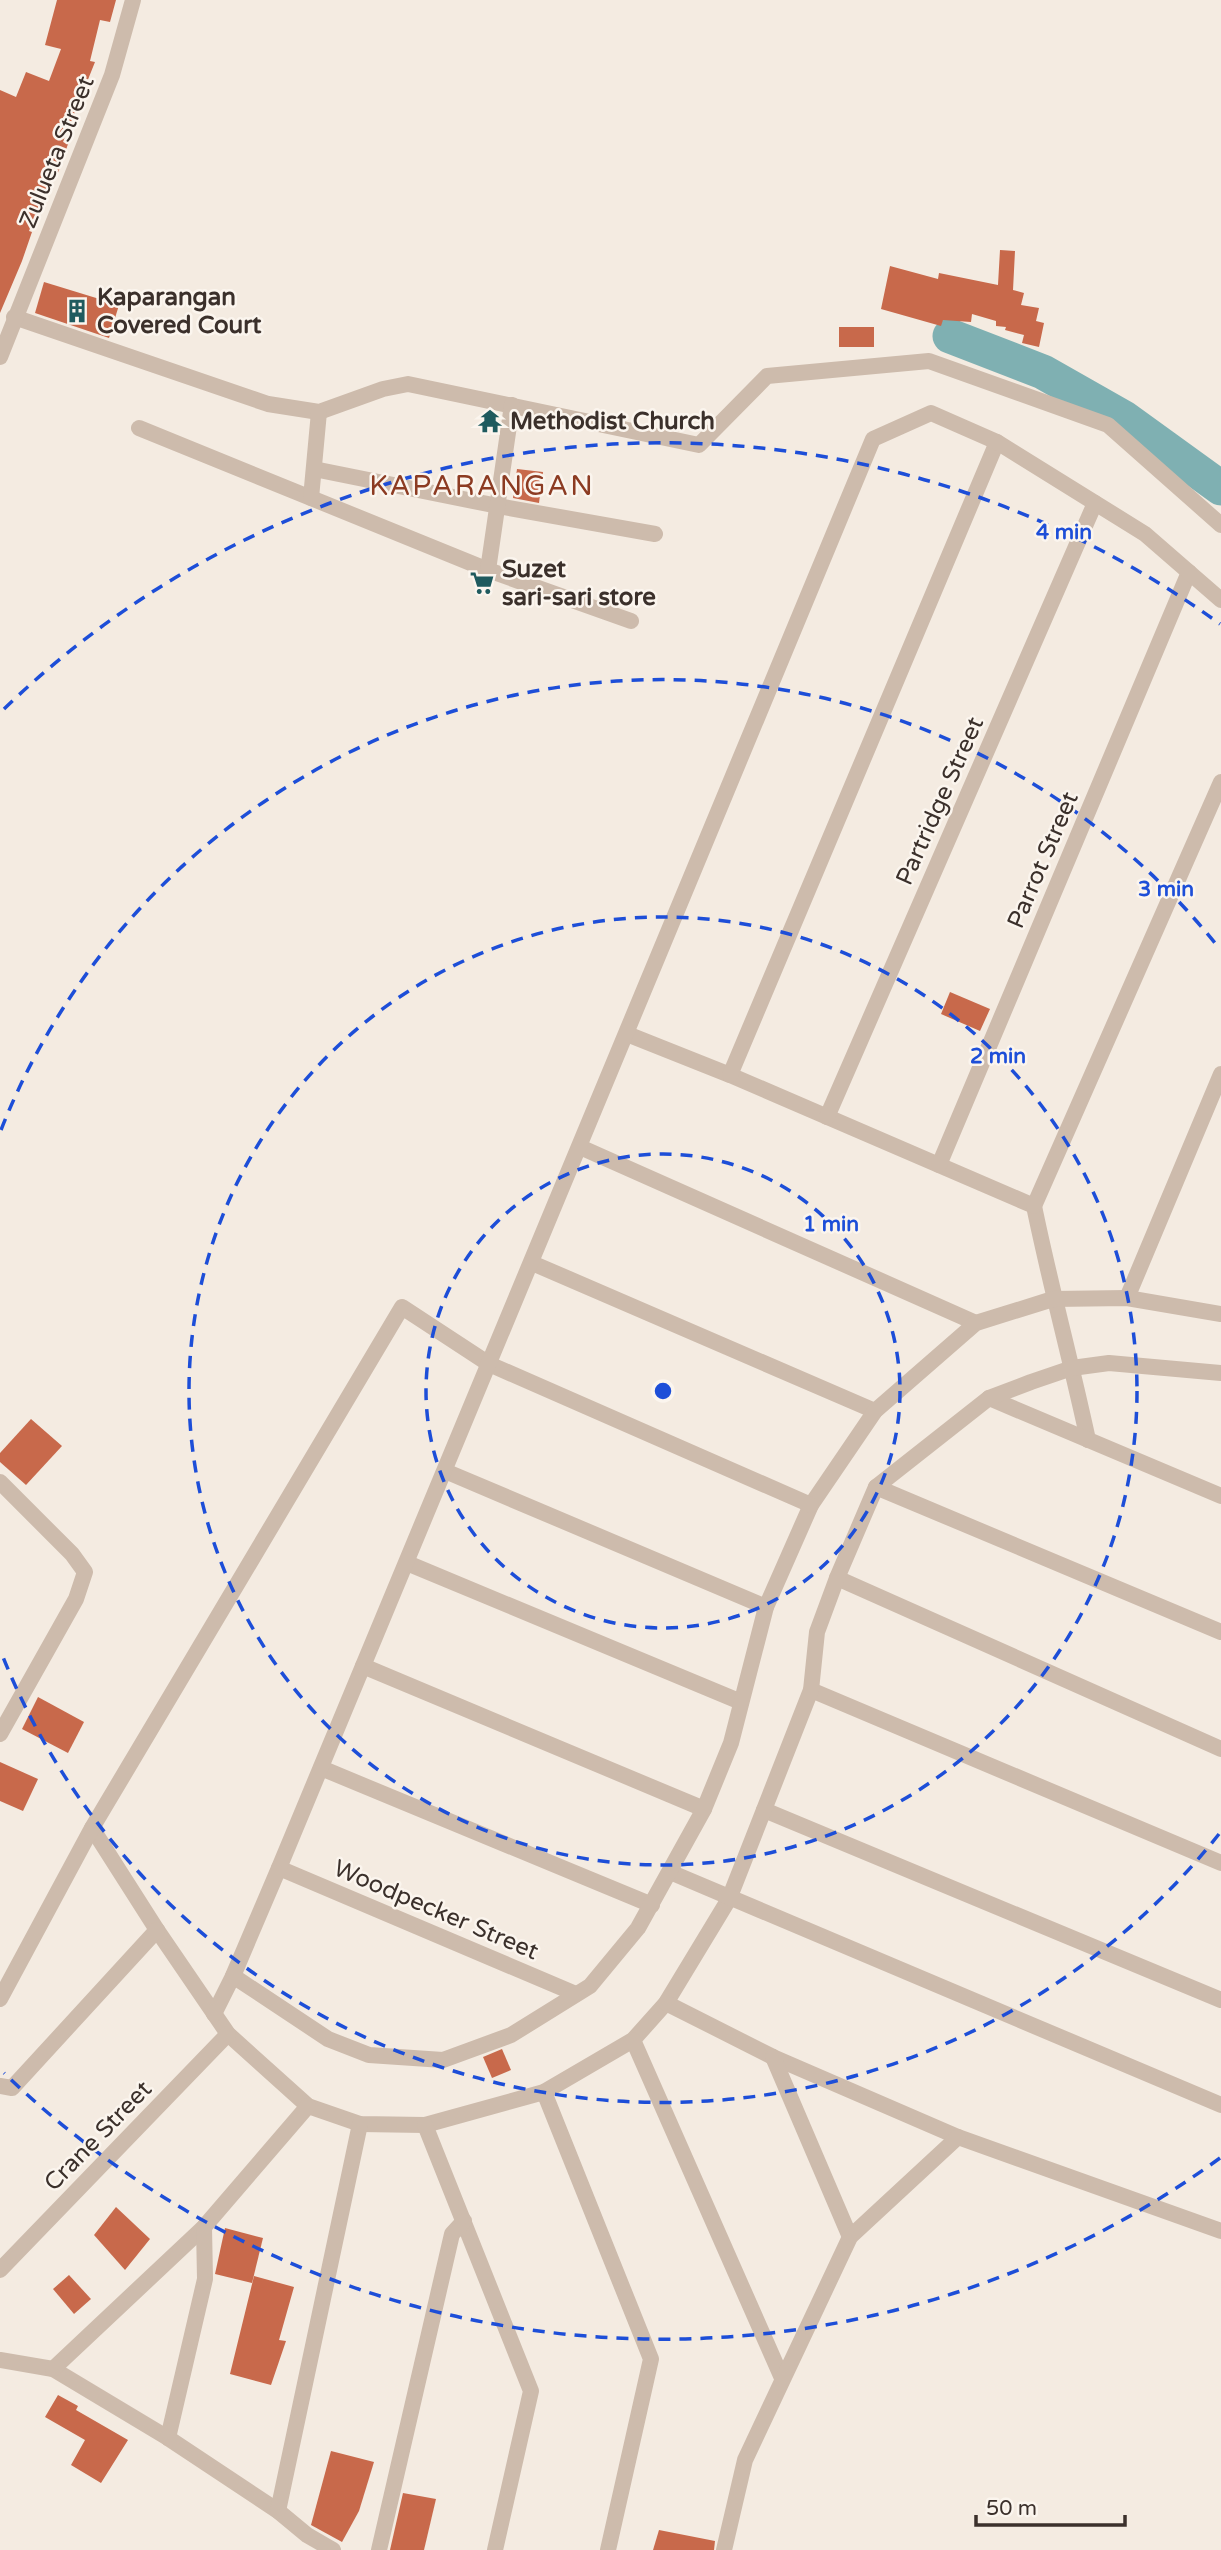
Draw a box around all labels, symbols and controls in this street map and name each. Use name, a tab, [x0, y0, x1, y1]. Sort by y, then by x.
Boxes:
street label: Zulueta Street	[13, 72, 101, 232]
place label: Kaparangan Covered Court	[97, 283, 262, 340]
building icon: Kaparangan Covered Court	[63, 297, 91, 325]
temple icon: Methodist Church	[476, 407, 504, 435]
place label: Methodist Church	[510, 407, 715, 436]
district label: KAPARANGAN	[369, 469, 595, 503]
text: 4 min	[1036, 520, 1092, 545]
place label: Suzet sari-sari store	[502, 555, 656, 612]
supermarket icon: Suzet sari-sari store	[468, 569, 496, 597]
street label: Partridge Street	[890, 712, 990, 890]
street label: Parrot Street	[1001, 787, 1085, 933]
text: 3 min	[1138, 877, 1194, 902]
text: 2 min	[970, 1044, 1026, 1069]
text: 1 min	[803, 1212, 859, 1237]
centre of rings	[651, 1379, 675, 1403]
street label: Woodpecker Street	[329, 1854, 543, 1966]
street label: Crane Street	[38, 2075, 158, 2197]
scale bar	[976, 2484, 1125, 2528]
text: 50 m	[986, 2496, 1037, 2521]

